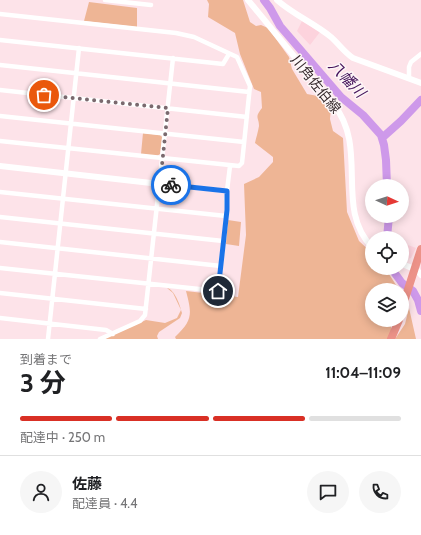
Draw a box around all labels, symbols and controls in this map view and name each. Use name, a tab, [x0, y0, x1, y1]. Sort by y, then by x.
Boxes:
street label: 川角佐伯線	[287, 51, 345, 117]
water label: 八幡川	[325, 57, 370, 103]
pin	[27, 78, 61, 112]
icon: bag	[33, 84, 55, 106]
courier	[151, 165, 191, 205]
icon: bike	[160, 174, 182, 196]
north arrow	[365, 179, 409, 223]
map controls	[365, 179, 409, 327]
button: locate	[365, 231, 409, 275]
pin	[201, 274, 235, 308]
icon: home	[207, 280, 229, 302]
button: layers	[365, 283, 409, 327]
text: 到着まで	[20, 351, 72, 367]
text: 11:04–11:09	[325, 364, 401, 382]
text: 3 分	[20, 367, 66, 399]
text: 配達中 · 250 m	[20, 429, 105, 445]
button: person	[20, 471, 62, 513]
button: chat	[307, 471, 349, 513]
button: phone	[359, 471, 401, 513]
text: 佐藤	[72, 475, 102, 493]
text: 配達員 · 4.4	[72, 495, 137, 511]

